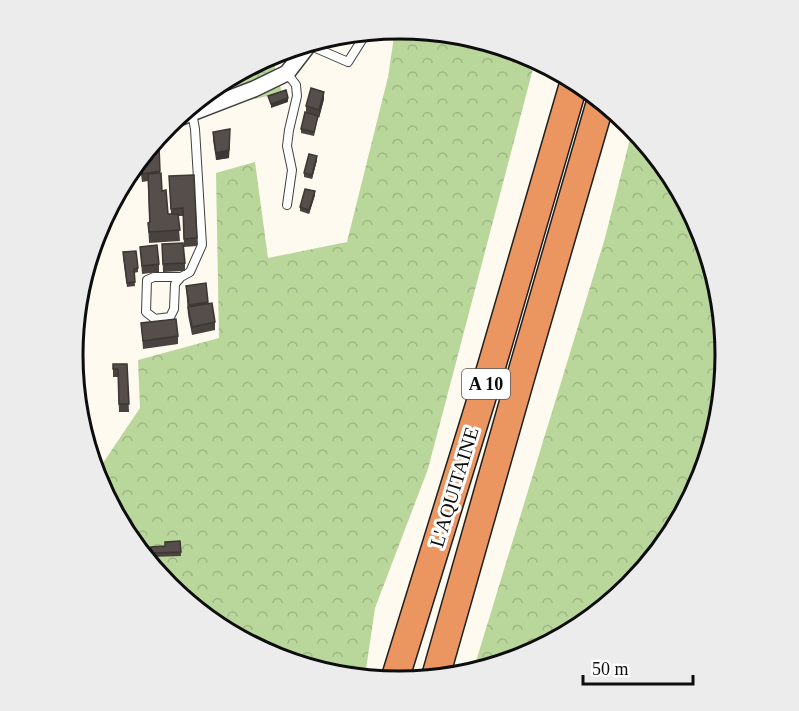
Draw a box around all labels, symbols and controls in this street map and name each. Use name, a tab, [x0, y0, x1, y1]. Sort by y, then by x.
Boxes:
road number: A 10	[462, 369, 510, 399]
street label: L'AQUITAINE	[425, 424, 483, 550]
scale bar	[583, 648, 692, 686]
text: 50 m	[592, 659, 629, 679]

